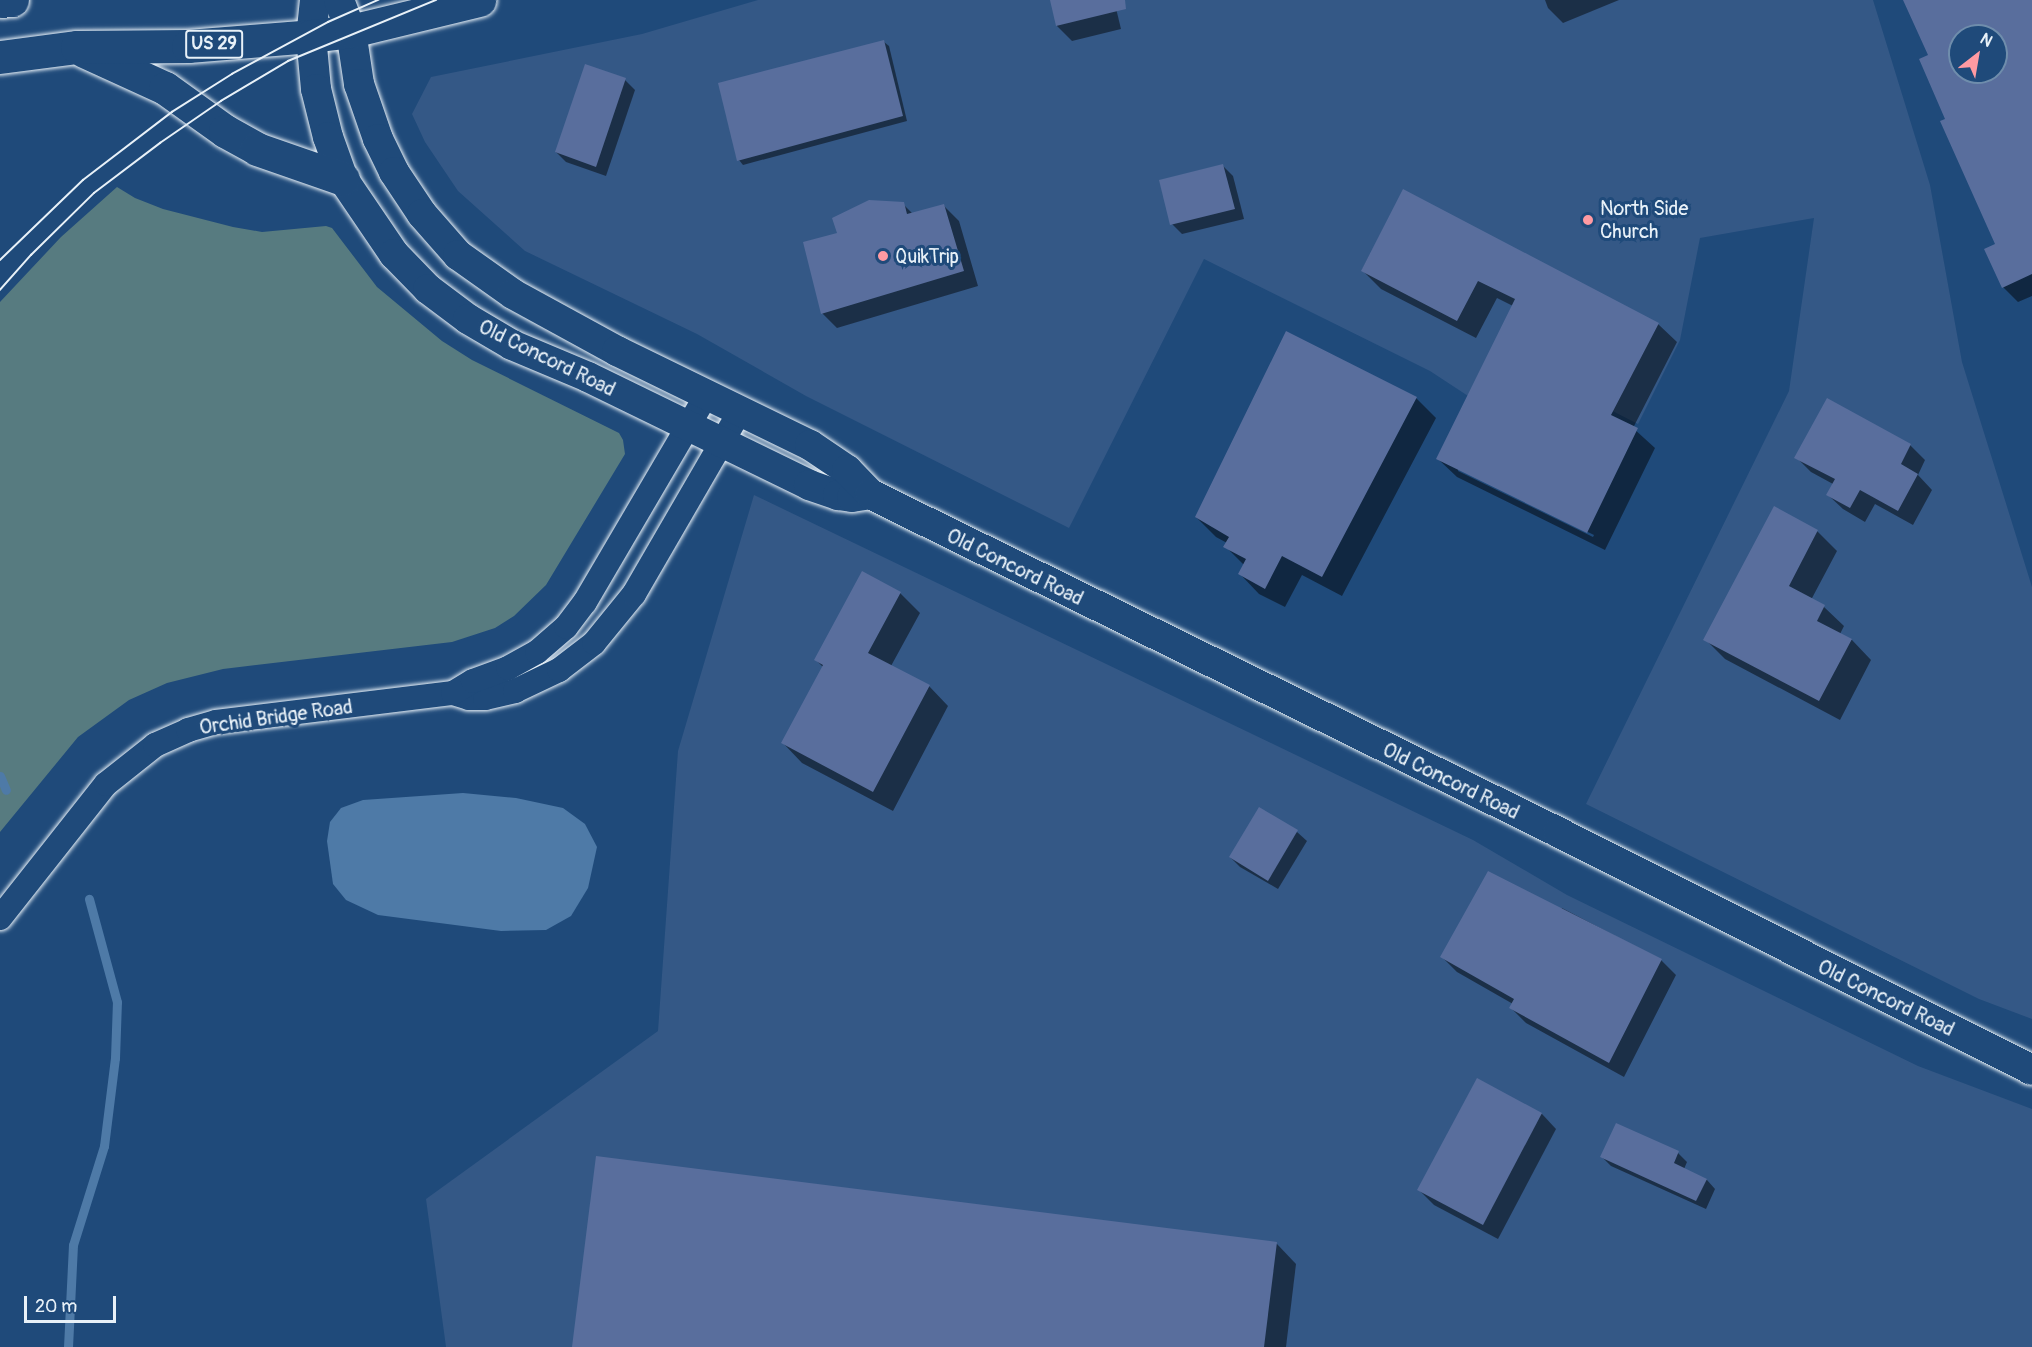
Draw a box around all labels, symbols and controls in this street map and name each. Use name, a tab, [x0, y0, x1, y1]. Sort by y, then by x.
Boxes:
north arrow	[1948, 24, 2008, 84]
road number: US 29	[184, 29, 244, 59]
text: N	[1976, 29, 1996, 52]
place label: North Side Church	[1600, 196, 1688, 243]
marker: North Side Church	[1581, 213, 1595, 227]
place label: QuikTrip	[895, 244, 959, 268]
marker: QuikTrip	[876, 249, 890, 263]
street label: Old Concord Road	[475, 315, 619, 401]
street label: Old Concord Road	[943, 524, 1087, 610]
street label: Orchid Bridge Road	[198, 694, 354, 740]
street label: Old Concord Road	[1379, 738, 1523, 824]
street label: Old Concord Road	[1814, 955, 1958, 1041]
scale bar	[27, 1284, 118, 1322]
text: 20 m	[35, 1295, 77, 1318]

